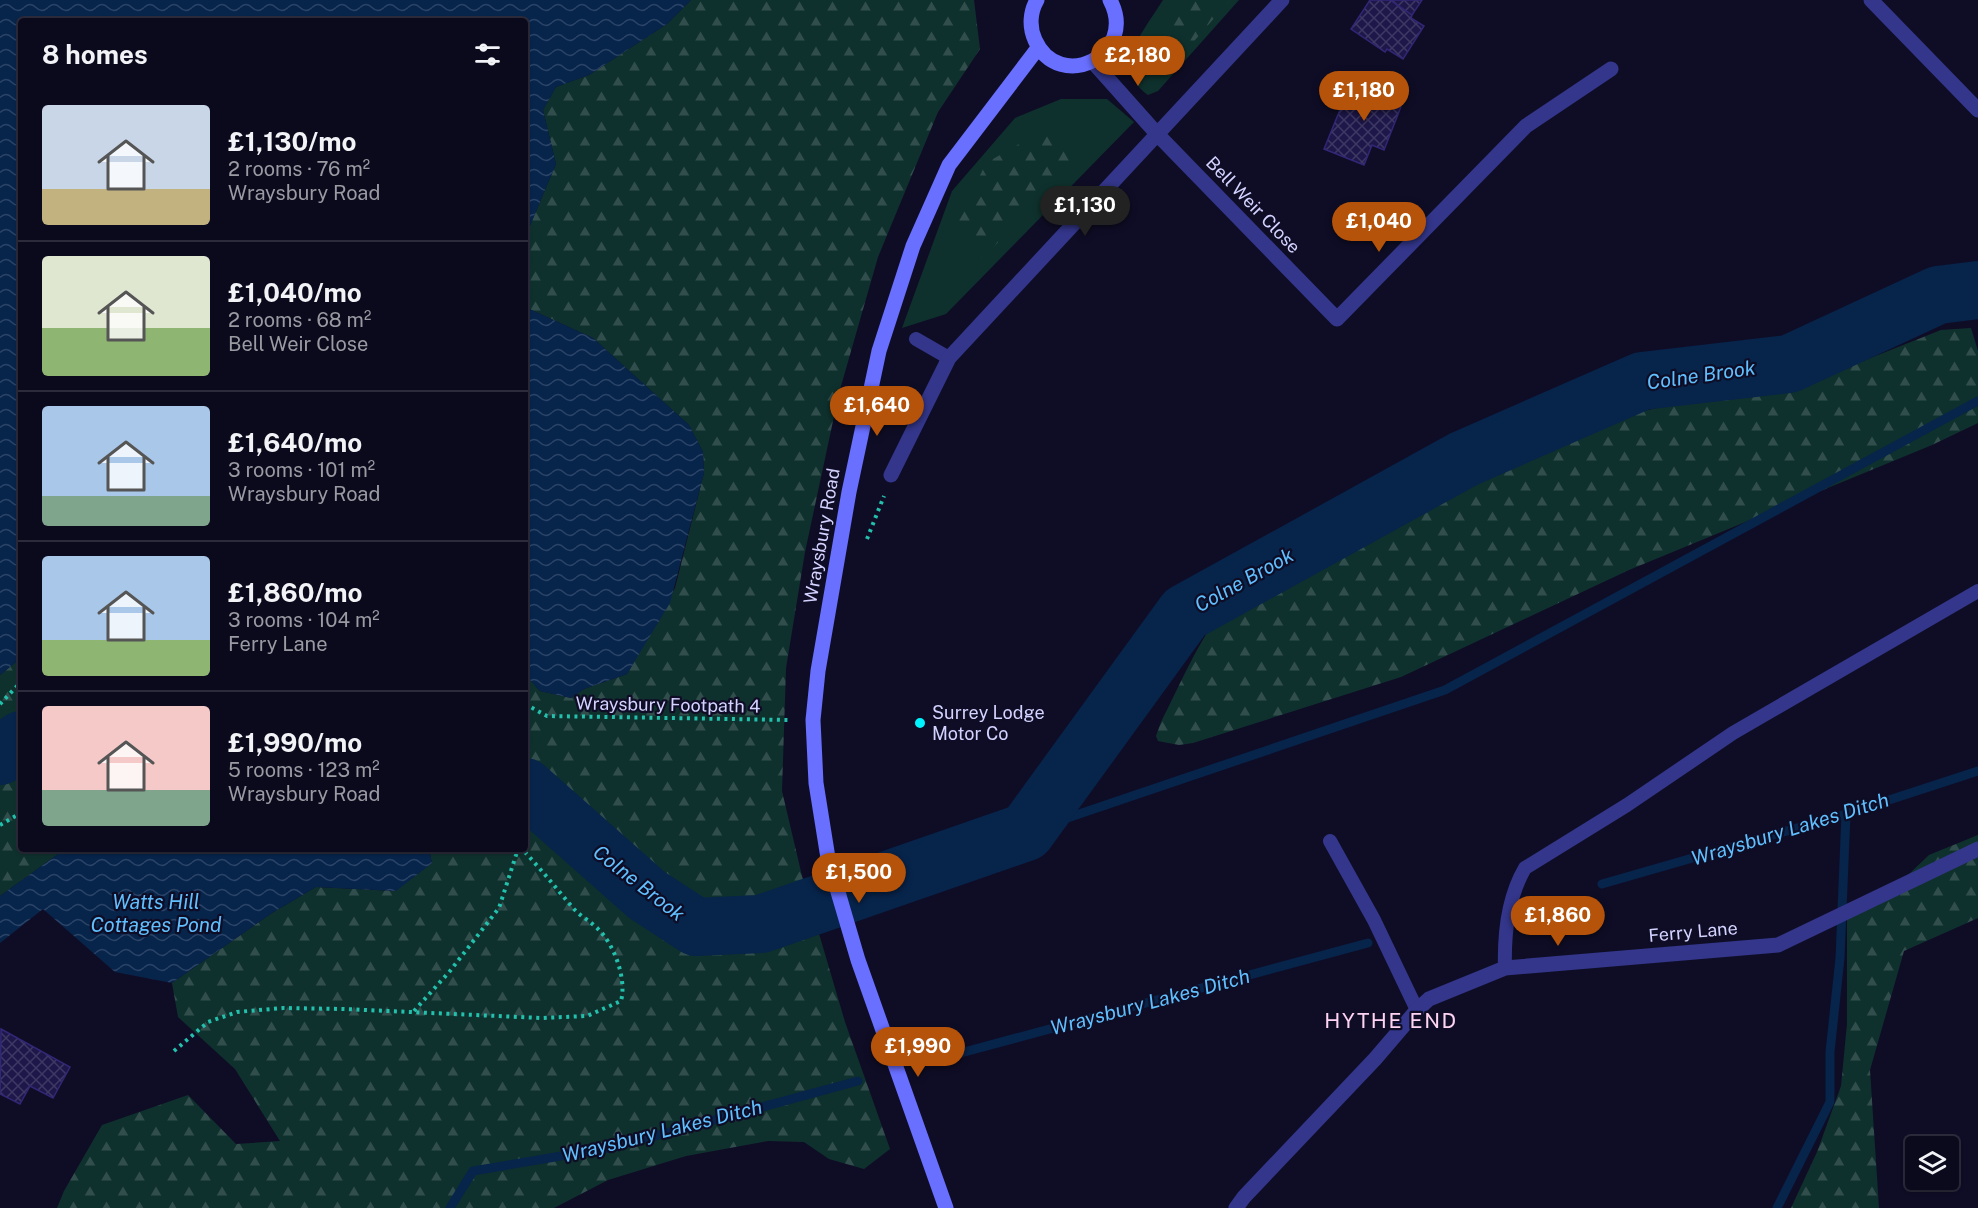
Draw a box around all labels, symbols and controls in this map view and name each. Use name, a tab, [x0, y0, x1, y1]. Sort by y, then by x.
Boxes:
pin: £2,180	[1089, 36, 1187, 87]
icon: filters	[471, 38, 504, 71]
text: 8 homes	[42, 39, 148, 70]
text: £2,180	[1105, 43, 1171, 67]
pin: £1,180	[1315, 71, 1413, 122]
text: £1,180	[1333, 78, 1395, 102]
text: £1,130/mo	[228, 126, 356, 157]
icon: home	[90, 129, 162, 201]
street label: Bell Weir Close	[1202, 152, 1305, 257]
text: 2 rooms · 76 m²	[228, 157, 370, 181]
text: Wraysbury Road	[228, 181, 380, 205]
pin: £1,130	[1036, 186, 1134, 237]
text: £1,130	[1054, 193, 1116, 217]
pin: £1,040	[1330, 202, 1428, 253]
text: £1,040	[1346, 209, 1412, 233]
text: £1,040/mo	[228, 277, 362, 308]
icon: home	[90, 280, 162, 352]
text: 2 rooms · 68 m²	[228, 308, 371, 332]
text: Bell Weir Close	[228, 332, 368, 356]
water label: Colne Brook	[1645, 355, 1757, 395]
pin: £1,640	[828, 386, 926, 437]
text: £1,640	[844, 393, 910, 417]
text: £1,640/mo	[228, 427, 362, 458]
icon: home	[90, 430, 162, 502]
text: 3 rooms · 101 m²	[228, 458, 375, 482]
street label: Wraysbury Road	[799, 467, 844, 605]
text: Wraysbury Road	[228, 482, 380, 506]
water label: Colne Brook	[1190, 543, 1298, 617]
text: £1,860/mo	[228, 577, 363, 608]
icon: home	[90, 580, 162, 652]
text: 3 rooms · 104 m²	[228, 608, 380, 632]
text: Ferry Lane	[228, 632, 327, 656]
street label: Wraysbury Footpath 4	[575, 692, 761, 717]
place label: Surrey Lodge Motor Co	[932, 702, 1045, 744]
marker: Surrey Lodge Motor Co	[913, 716, 927, 730]
text: £1,990/mo	[228, 727, 362, 758]
icon: home	[90, 730, 162, 802]
text: 5 rooms · 123 m²	[228, 758, 380, 782]
text: Wraysbury Road	[228, 782, 380, 806]
water label: Wraysbury Lakes Ditch	[1688, 787, 1892, 871]
water label: Colne Brook	[588, 840, 690, 926]
pin: £1,500	[810, 853, 908, 904]
text: £1,500	[826, 860, 892, 884]
water label: Watts Hill Cottages Pond	[91, 890, 222, 937]
pin: £1,860	[1509, 896, 1607, 947]
text: £1,860	[1525, 903, 1591, 927]
street label: Ferry Lane	[1647, 917, 1738, 946]
water label: Wraysbury Lakes Ditch	[1048, 964, 1252, 1040]
district label: HYTHE END	[1324, 1008, 1458, 1033]
pin: £1,990	[869, 1027, 967, 1078]
text: £1,990	[885, 1034, 951, 1058]
water label: Wraysbury Lakes Ditch	[559, 1095, 765, 1167]
map controls	[1905, 1136, 1959, 1190]
button: layers	[1905, 1136, 1959, 1190]

